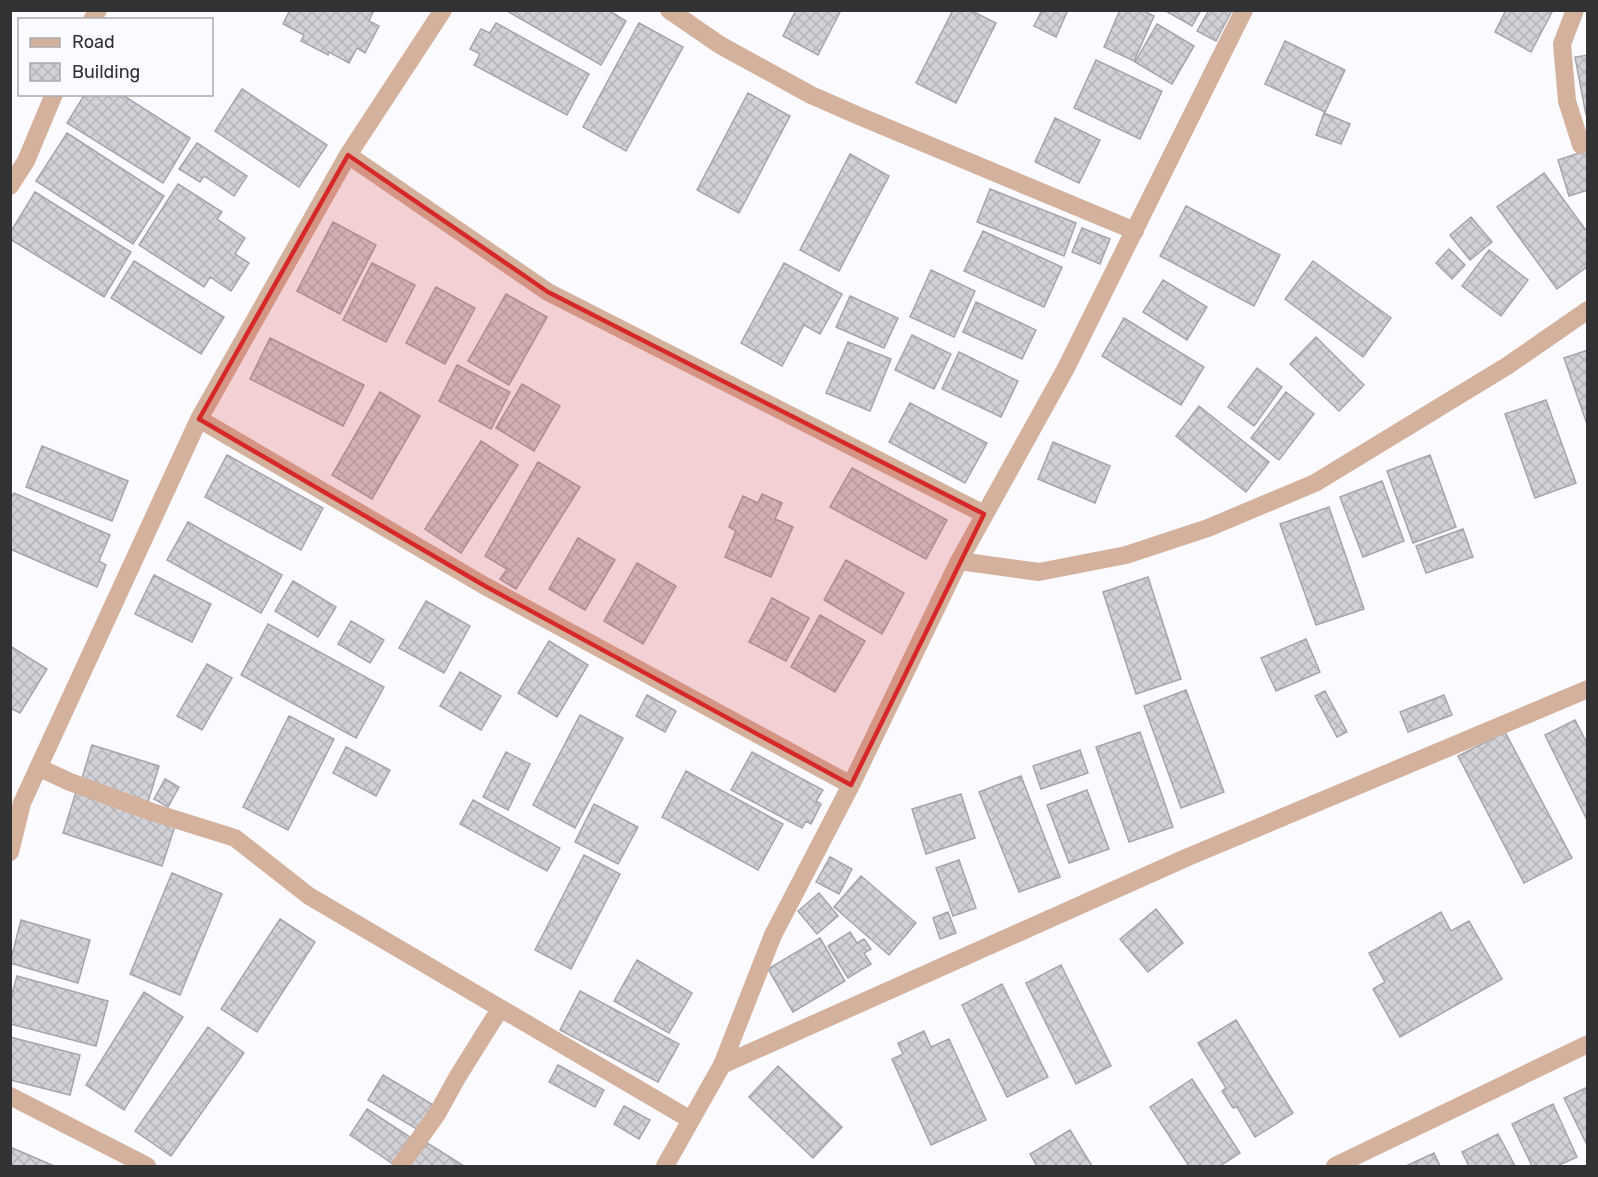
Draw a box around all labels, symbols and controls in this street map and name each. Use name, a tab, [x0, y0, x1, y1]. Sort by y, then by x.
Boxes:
legend	[18, 18, 213, 96]
text: Road	[72, 31, 115, 53]
text: Building	[72, 61, 140, 83]

